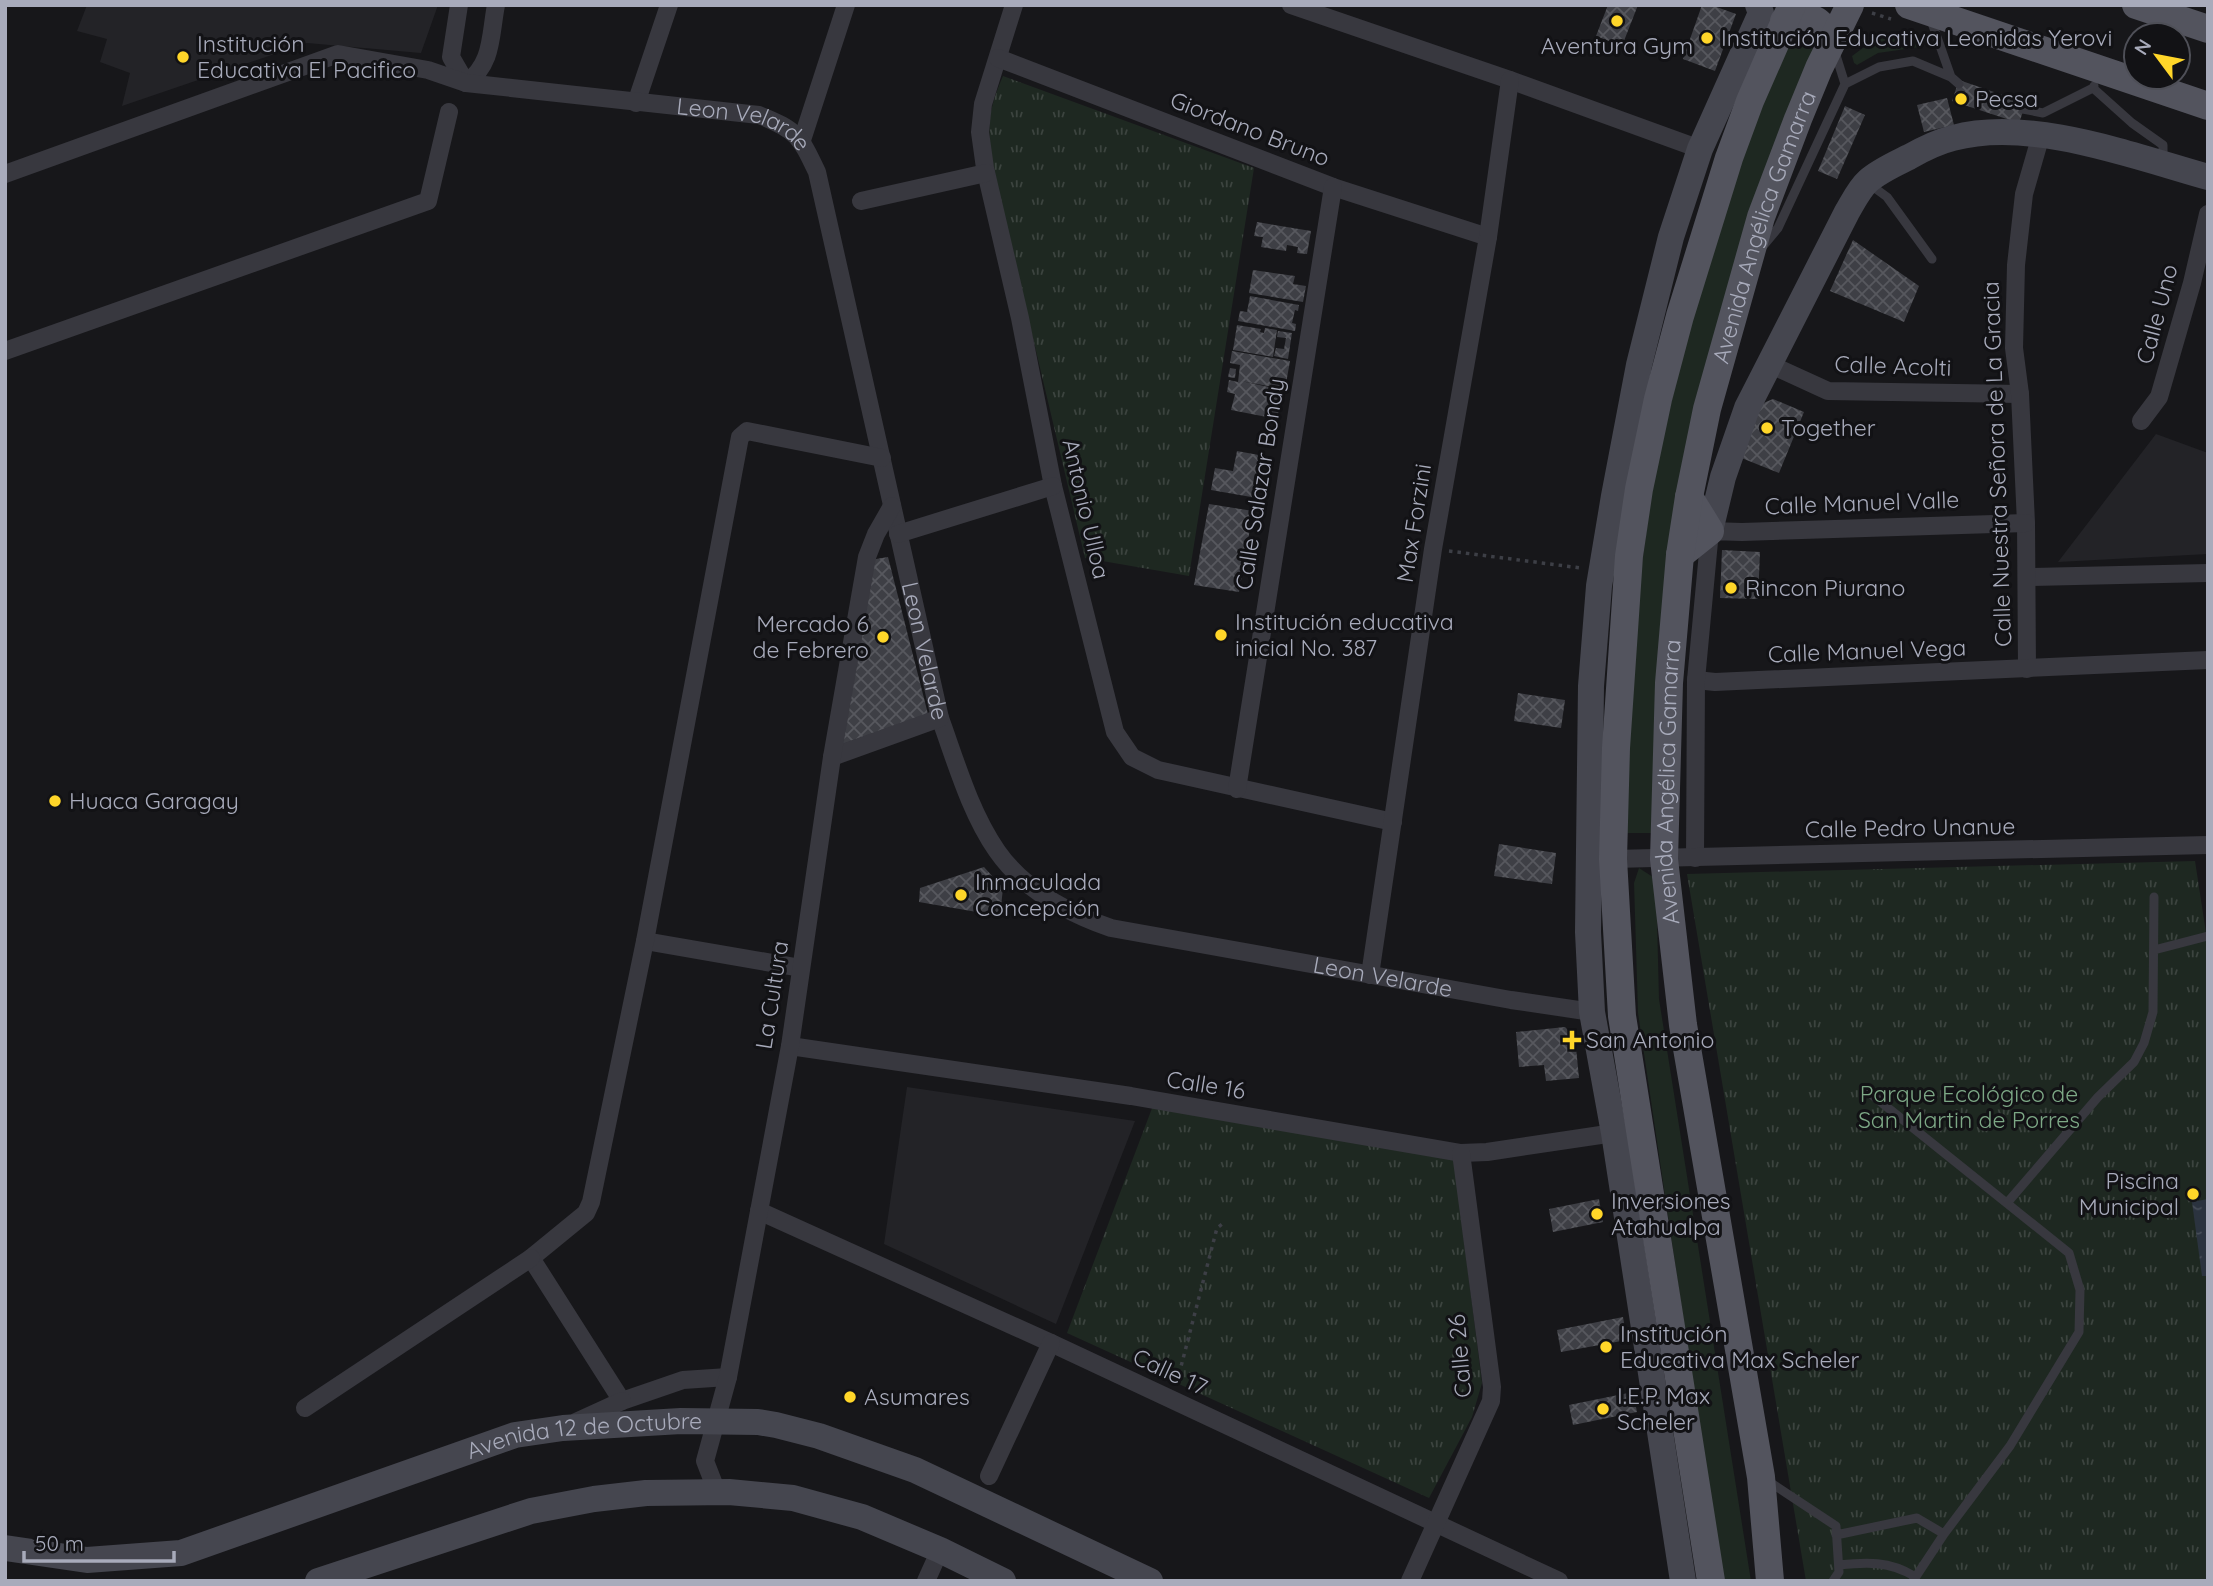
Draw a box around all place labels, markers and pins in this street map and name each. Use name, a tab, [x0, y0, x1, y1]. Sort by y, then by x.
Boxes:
marker: Aventura Gym	[1609, 13, 1625, 29]
place label: Institución Educativa Leonidas Yerovi	[1721, 23, 2112, 52]
place label: Institución Educativa El Pacifico	[197, 29, 416, 84]
marker: Institución Educativa Leonidas Yerovi	[1699, 30, 1715, 46]
place label: Aventura Gym	[1541, 31, 1693, 60]
marker: Institución Educativa El Pacifico	[175, 49, 191, 65]
place label: Pecsa	[1975, 84, 2038, 113]
marker: Pecsa	[1953, 91, 1969, 107]
place label: Together	[1781, 413, 1876, 442]
marker: Together	[1759, 420, 1775, 436]
place label: Rincon Piurano	[1745, 573, 1905, 602]
marker: Rincon Piurano	[1723, 580, 1739, 596]
place label: Institución educativa inicial No. 387	[1235, 607, 1454, 662]
place label: Mercado 6 de Febrero	[753, 609, 869, 664]
marker: Institución educativa inicial No. 387	[1213, 627, 1229, 643]
marker: Mercado 6 de Febrero	[875, 629, 891, 645]
place label: Huaca Garagay	[69, 786, 239, 815]
marker: Huaca Garagay	[47, 793, 63, 809]
place label: Inmaculada Concepción	[975, 867, 1101, 922]
marker: Inmaculada Concepción	[953, 887, 969, 903]
place label: San Antonio	[1586, 1025, 1714, 1054]
marker: San Antonio	[1564, 1032, 1580, 1048]
place label: Piscina Municipal	[2079, 1166, 2179, 1221]
place label: Inversiones Atahualpa	[1611, 1186, 1731, 1241]
marker: Piscina Municipal	[2185, 1186, 2201, 1202]
marker: Inversiones Atahualpa	[1589, 1206, 1605, 1222]
place label: Institución Educativa Max Scheler	[1620, 1319, 1860, 1374]
marker: Institución Educativa Max Scheler	[1598, 1339, 1614, 1355]
place label: I.E.P. Max Scheler	[1617, 1381, 1710, 1436]
place label: Asumares	[864, 1382, 970, 1411]
marker: Asumares	[842, 1389, 858, 1405]
marker: I.E.P. Max Scheler	[1595, 1401, 1611, 1417]

